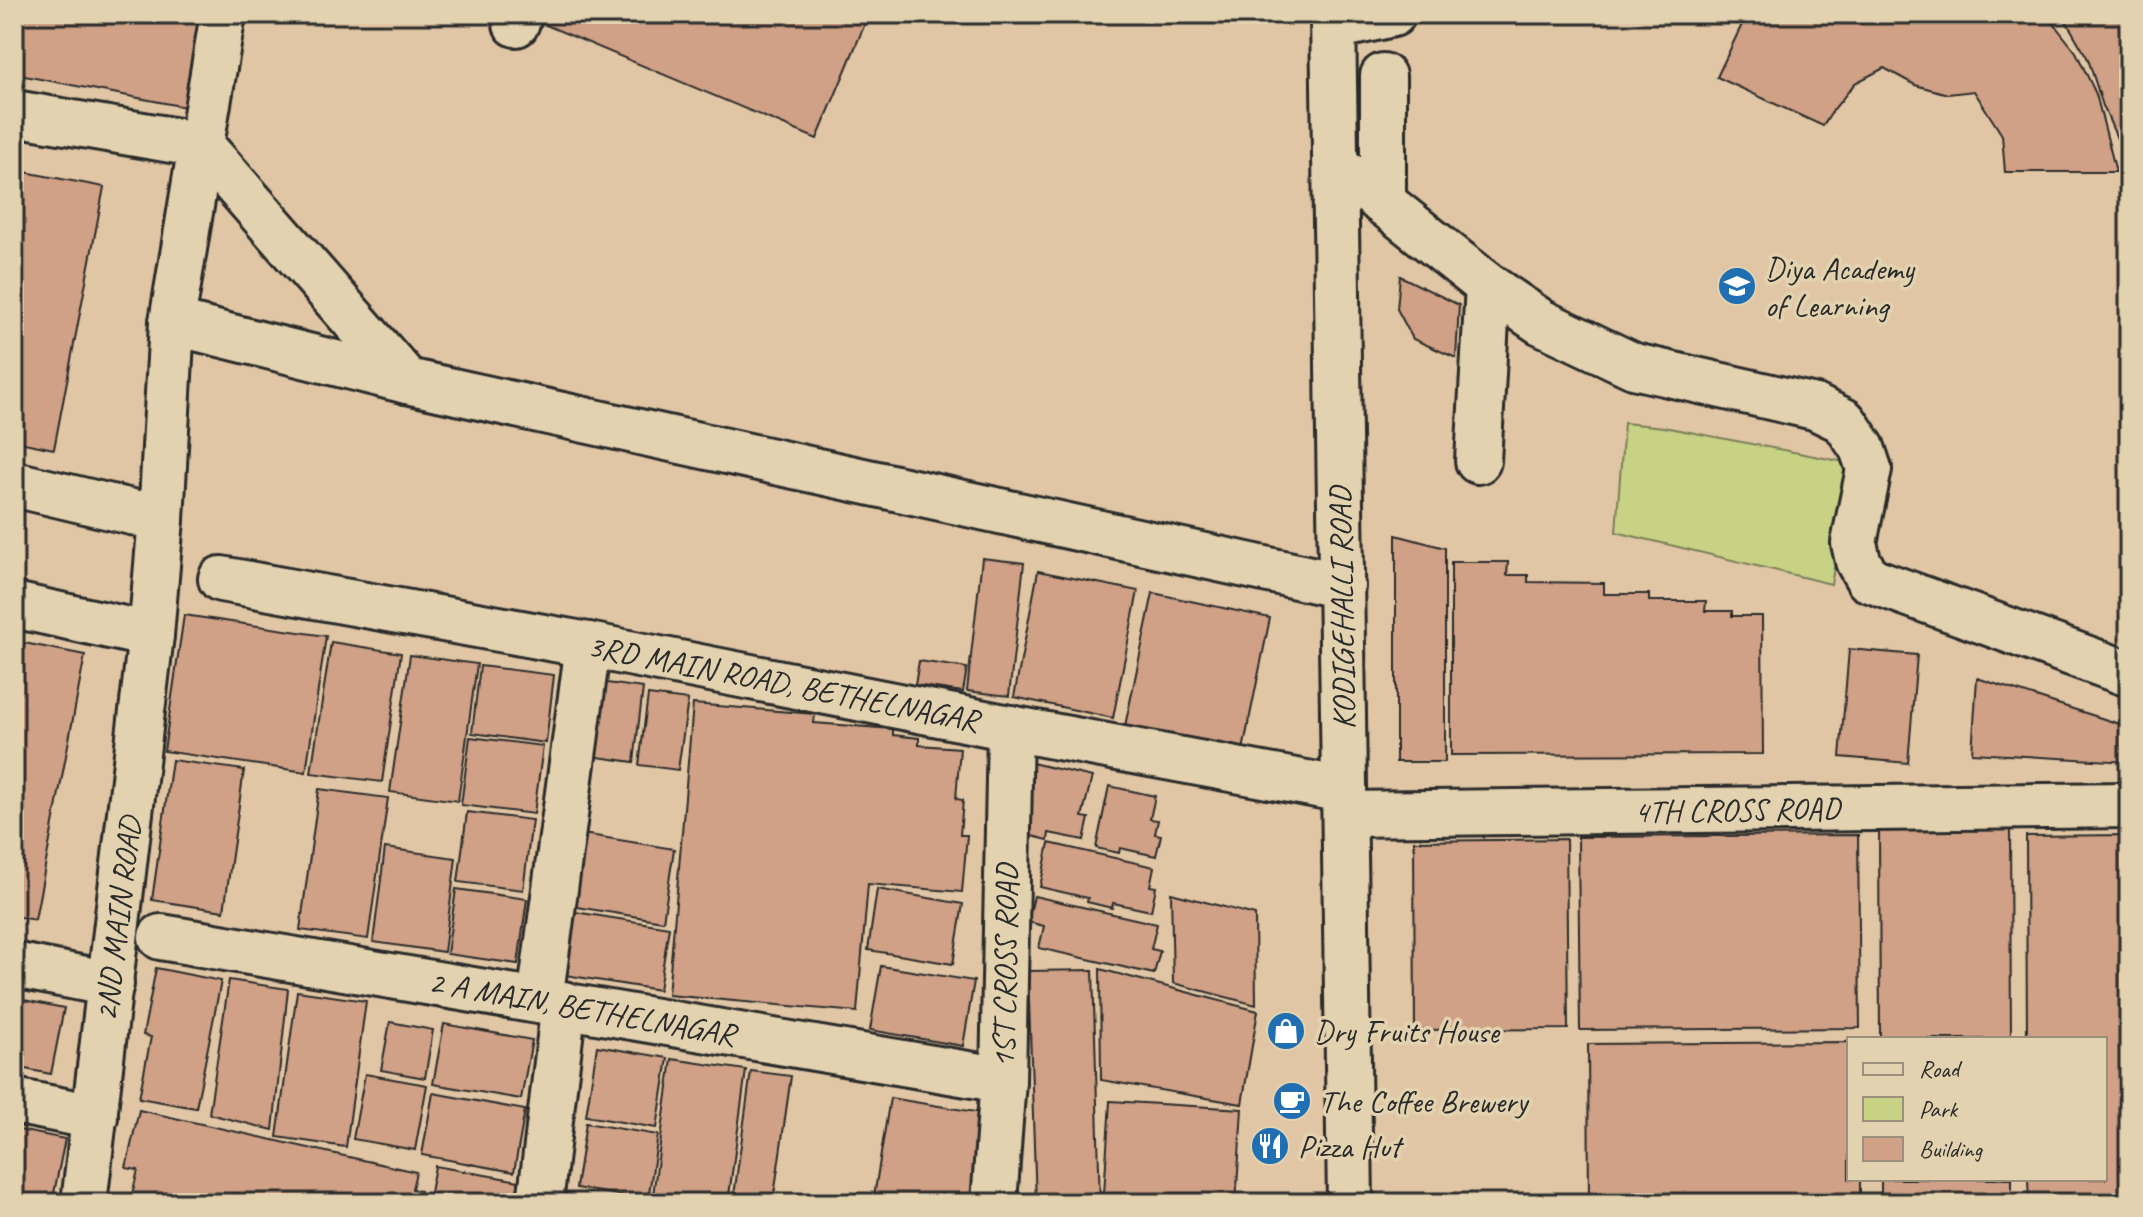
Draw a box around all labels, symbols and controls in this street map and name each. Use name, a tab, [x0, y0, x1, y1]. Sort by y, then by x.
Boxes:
place label: Diya Academy of Learning	[1765, 248, 1916, 326]
school or university icon: Diya Academy of Learning	[1716, 265, 1758, 307]
street label: KODIGEHALLI ROAD	[1319, 484, 1365, 730]
street label: 3RD MAIN ROAD, BETHELNAGAR	[584, 625, 985, 742]
street label: 4TH CROSS ROAD	[1634, 788, 1843, 832]
street label: 2ND MAIN ROAD	[85, 812, 151, 1023]
street label: 1ST CROSS ROAD	[983, 861, 1027, 1068]
street label: 2 A MAIN, BETHELNAGAR	[426, 961, 742, 1056]
shop icon: Dry Fruits House	[1265, 1010, 1307, 1052]
place label: Dry Fruits House	[1314, 1011, 1501, 1052]
legend	[1847, 1037, 2107, 1181]
text: Road	[1919, 1054, 1963, 1084]
cafe icon: The Coffee Brewery	[1271, 1080, 1313, 1122]
place label: The Coffee Brewery	[1320, 1081, 1530, 1122]
text: Park	[1919, 1094, 1959, 1124]
restaurant icon: Pizza Hut	[1249, 1125, 1291, 1167]
place label: Pizza Hut	[1298, 1126, 1405, 1167]
text: Building	[1919, 1134, 1984, 1164]

